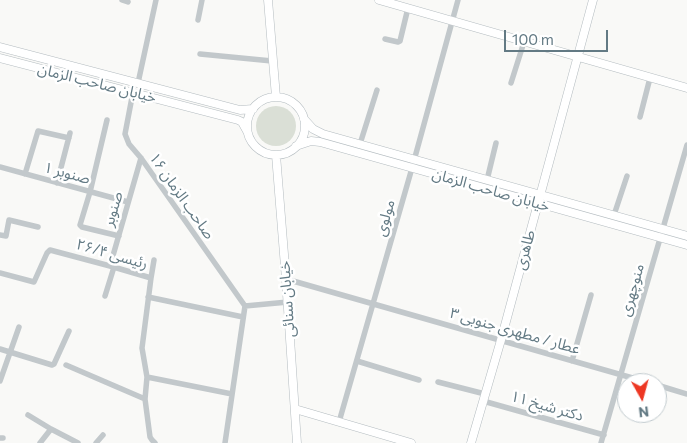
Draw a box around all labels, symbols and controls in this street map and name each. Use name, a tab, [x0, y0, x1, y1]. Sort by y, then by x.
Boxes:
scale bar	[507, 20, 611, 52]
text: 100 m	[512, 30, 554, 48]
street label: خیابان صاحب الزمان	[36, 60, 158, 106]
street label: صاحب الزمان ۱۶	[146, 149, 218, 243]
street label: صنوبر ۱	[42, 158, 92, 188]
street label: خیابان صاحب الزمان	[430, 165, 552, 215]
street label: صنوبر	[99, 189, 127, 229]
street label: مولوی	[371, 198, 399, 238]
street label: طاهری	[511, 228, 539, 272]
street label: رئیسی ۲۶/۴	[74, 235, 150, 273]
street label: خیابان سنائی	[275, 260, 299, 338]
street label: منوچهری	[616, 262, 648, 318]
street label: عطار / مطهری جنوبی ۳	[448, 304, 582, 358]
north arrow	[617, 373, 667, 423]
street label: دکتر شیخ ۱۱	[509, 387, 585, 425]
text: N	[638, 403, 650, 421]

